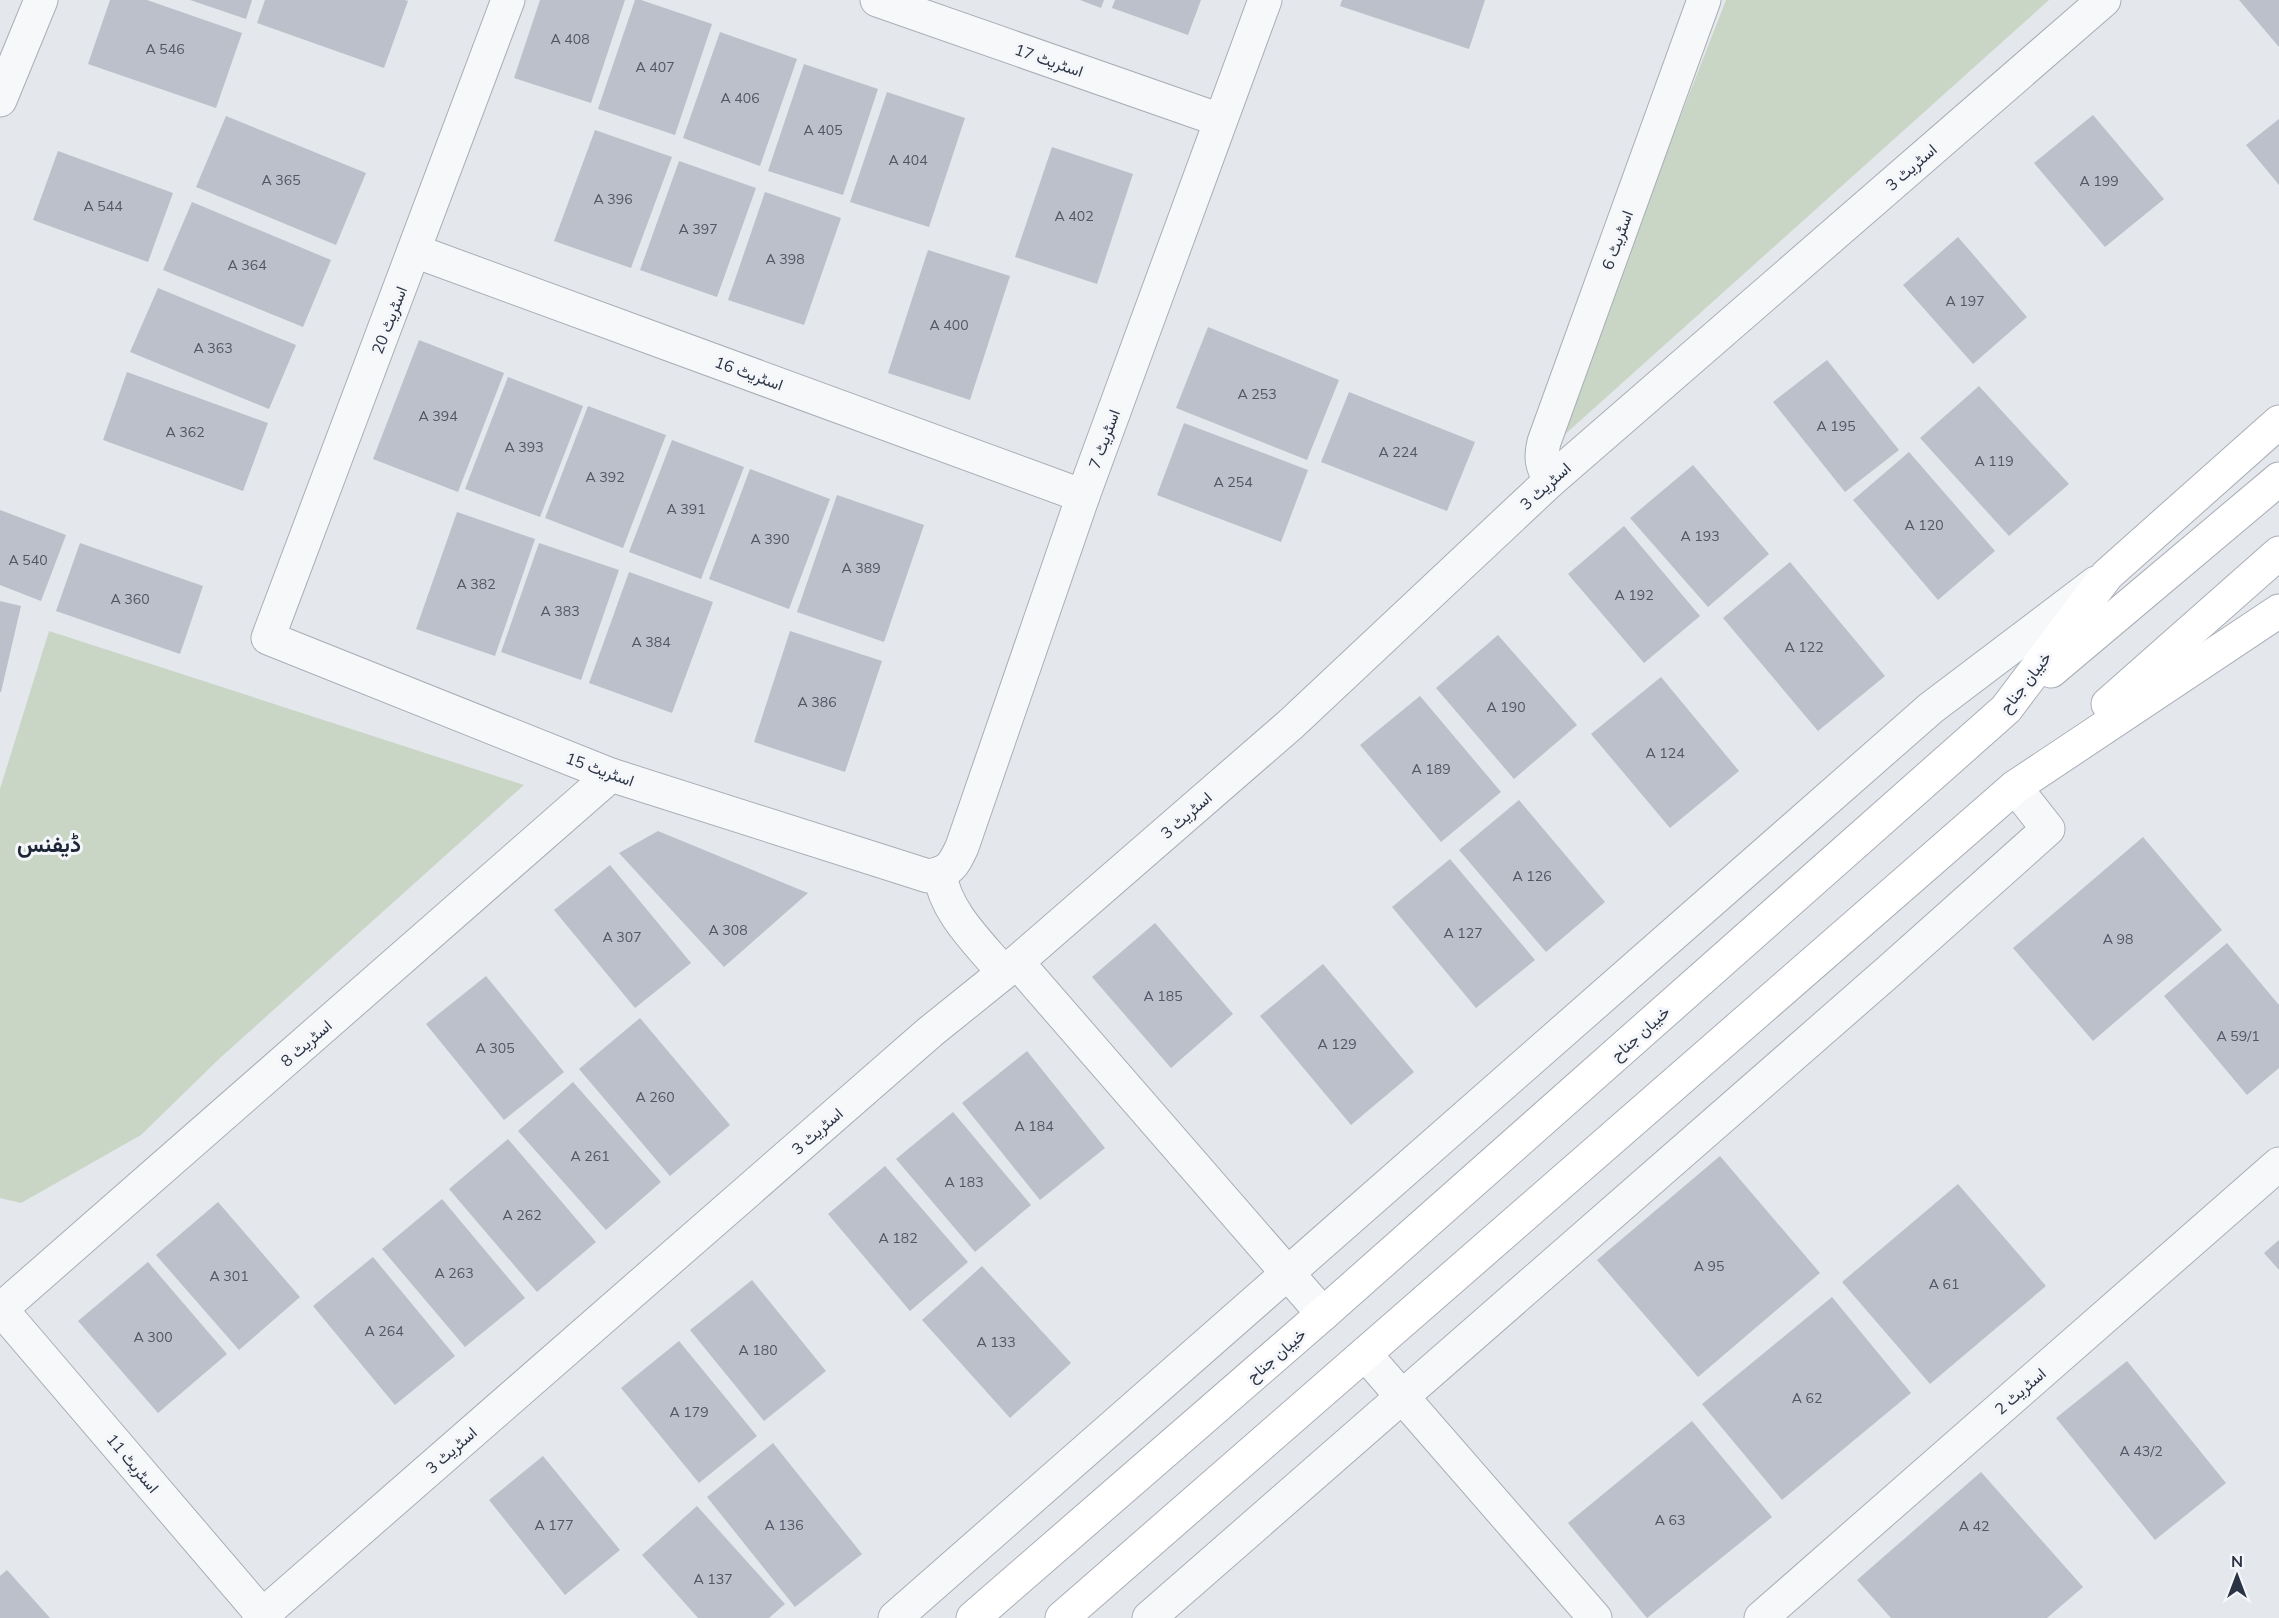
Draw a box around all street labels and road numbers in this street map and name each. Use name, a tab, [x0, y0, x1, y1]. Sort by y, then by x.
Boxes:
street label: اسٹریٹ 17	[1012, 39, 1086, 82]
street label: اسٹریٹ 3	[1881, 139, 1941, 195]
street label: اسٹریٹ 6	[1597, 208, 1638, 273]
street label: اسٹریٹ 20	[367, 283, 412, 357]
street label: اسٹریٹ 16	[712, 351, 786, 396]
street label: اسٹریٹ 7	[1084, 407, 1125, 472]
street label: اسٹریٹ 3	[1515, 458, 1575, 515]
street label: خیبان جناح	[1995, 647, 2057, 718]
street label: اسٹریٹ 15	[563, 747, 637, 792]
street label: اسٹریٹ 3	[1156, 787, 1216, 843]
street label: خیبان جناح	[1606, 1001, 1675, 1066]
street label: اسٹریٹ 8	[276, 1015, 336, 1071]
street label: اسٹریٹ 3	[787, 1103, 847, 1159]
street label: خیبان جناح	[1242, 1324, 1311, 1388]
street label: اسٹریٹ 2	[1990, 1363, 2050, 1419]
street label: اسٹریٹ 3	[421, 1422, 481, 1478]
street label: اسٹریٹ 11	[102, 1429, 164, 1497]

